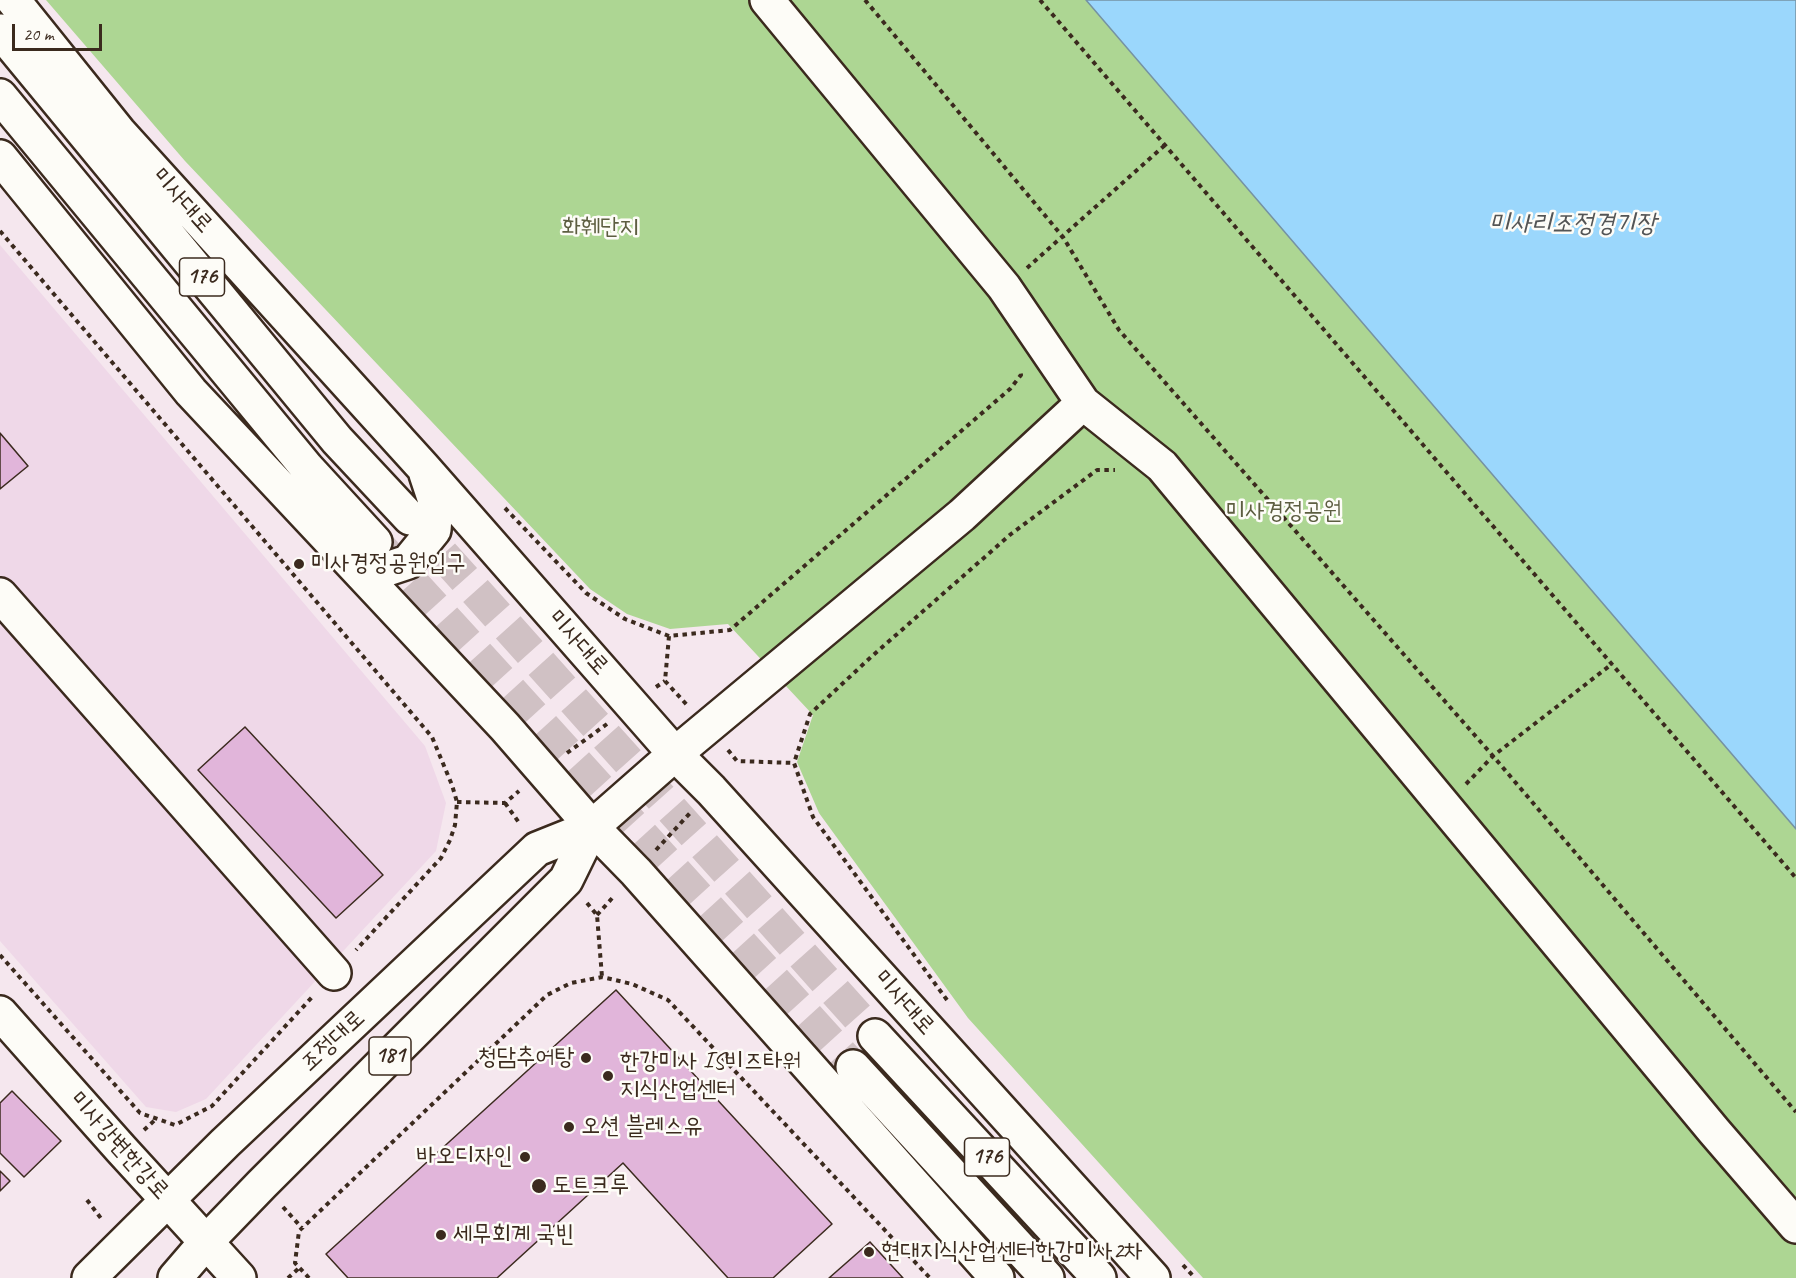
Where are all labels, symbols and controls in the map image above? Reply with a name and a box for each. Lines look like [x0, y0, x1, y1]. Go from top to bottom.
scale bar [15, 12, 105, 50]
text: 20 m [23, 23, 54, 45]
street label: 미사대로 [145, 163, 219, 239]
water label: 미사리조정경기장 [1489, 208, 1657, 240]
park label: 화훼단지 [561, 214, 639, 242]
road number: 176 [180, 258, 224, 296]
park label: 미사경정공원 [1226, 498, 1342, 526]
place label: 미사경정공원입구 [311, 550, 466, 578]
marker: 미사경정공원입구 [292, 557, 306, 571]
street label: 미사대로 [541, 605, 615, 681]
street label: 미사대로 [867, 965, 941, 1041]
street label: 조정대로 [295, 1004, 371, 1078]
road number: 181 [369, 1037, 411, 1075]
place label: 청담추어탕 [477, 1044, 574, 1072]
place label: 한강미사 IS비즈타워 지식산업센터 [620, 1048, 802, 1104]
marker: 청담추어탕 [579, 1051, 593, 1065]
marker: 한강미사 IS비즈타워 지식산업센터 [601, 1069, 615, 1083]
street label: 미사강변한강로 [63, 1086, 175, 1206]
place label: 오션 블레스유 [581, 1113, 703, 1141]
marker: 오션 블레스유 [562, 1120, 576, 1134]
road number: 176 [964, 1138, 1010, 1176]
place label: 바오디자인 [416, 1143, 513, 1171]
marker: 바오디자인 [518, 1150, 532, 1164]
place label: 도트크루 [552, 1172, 629, 1200]
marker: 도트크루 [530, 1177, 548, 1195]
place label: 세무회계 국빈 [453, 1221, 575, 1249]
marker: 세무회계 국빈 [434, 1228, 448, 1242]
place label: 현대지식산업센터한강미사2차 [881, 1238, 1143, 1266]
marker: 현대지식산업센터한강미사2차 [862, 1245, 876, 1259]

